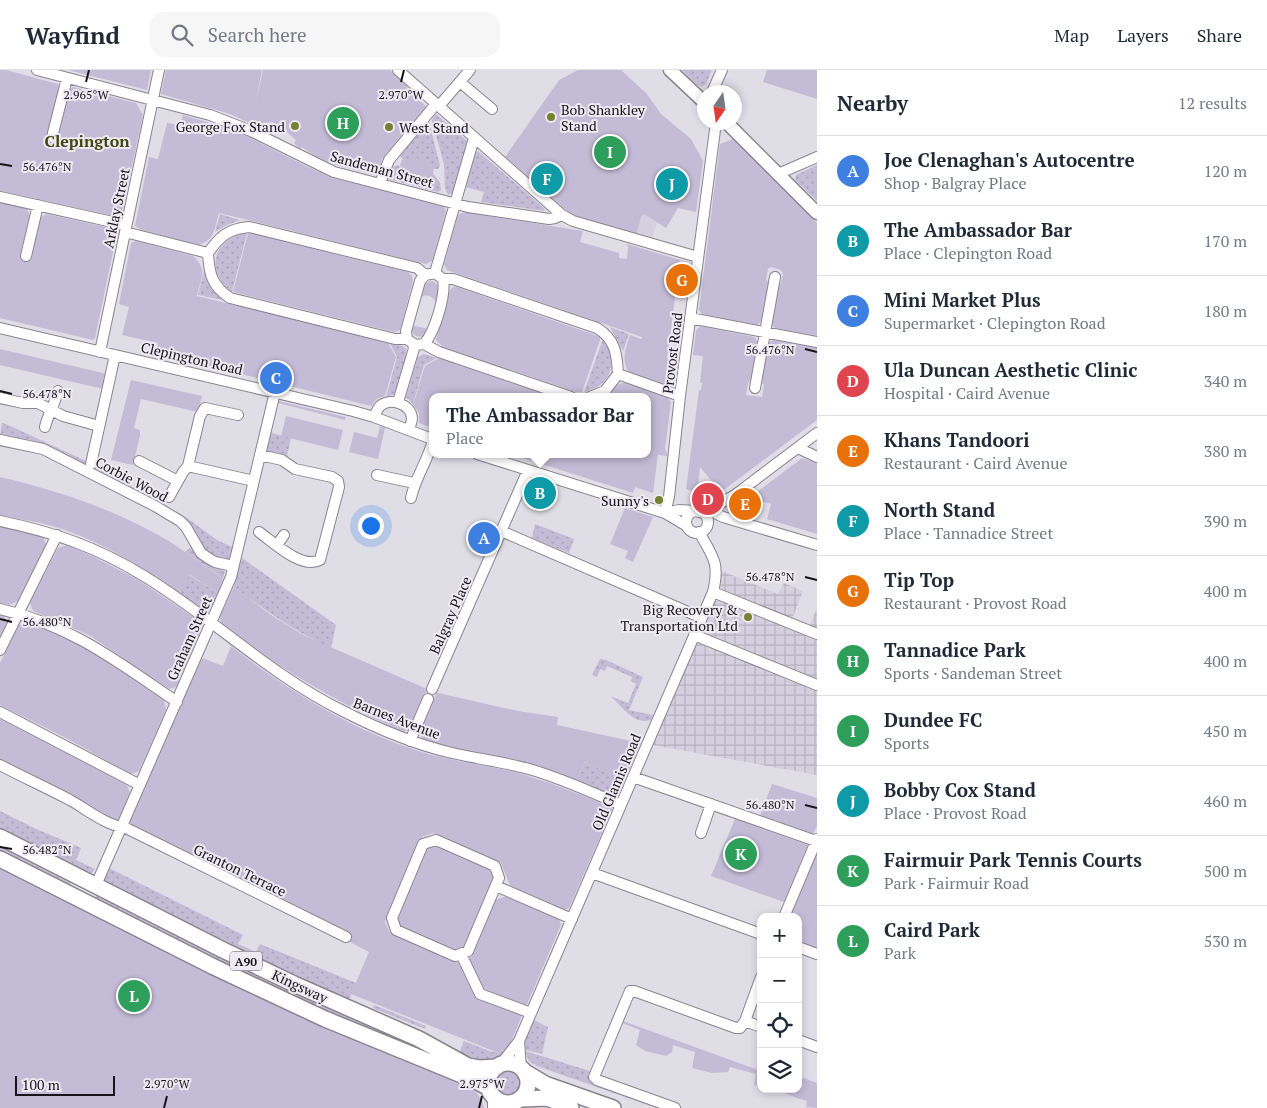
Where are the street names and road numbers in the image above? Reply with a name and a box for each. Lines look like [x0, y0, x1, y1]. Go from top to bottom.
street label: Sandeman Street [328, 146, 436, 192]
street label: Arklay Street [98, 165, 134, 250]
street label: Provost Road [658, 311, 686, 395]
street label: Clepington Road [139, 337, 245, 379]
street label: Corbie Wood [92, 452, 172, 506]
street label: Balgray Place [424, 573, 476, 657]
street label: Graham Street [162, 592, 216, 683]
street label: Barnes Avenue [351, 693, 443, 743]
street label: Old Glamis Road [587, 730, 645, 833]
street label: Granton Terrace [190, 839, 290, 901]
road number: A90 [230, 951, 262, 970]
street label: Kingsway [269, 965, 332, 1008]

